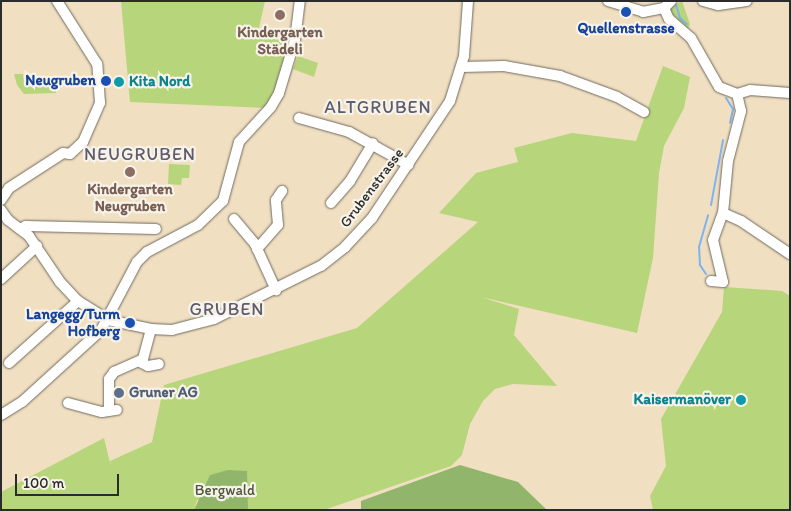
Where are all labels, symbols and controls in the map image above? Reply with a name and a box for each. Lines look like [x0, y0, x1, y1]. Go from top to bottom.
marker: Quellenstrasse [620, 6, 632, 18]
marker: Kindergarten Städeli [274, 9, 286, 21]
place label: Quellenstrasse [577, 20, 675, 38]
place label: Kindergarten Städeli [237, 23, 323, 58]
place label: Neugruben [25, 72, 96, 90]
place label: Kita Nord [129, 73, 191, 91]
marker: Neugruben [100, 75, 112, 87]
marker: Kita Nord [113, 76, 125, 88]
district label: ALTGRUBEN [323, 96, 433, 118]
district label: NEUGRUBEN [83, 143, 197, 165]
street label: Grubenstrasse [336, 145, 408, 231]
marker: Kindergarten Neugruben [124, 166, 136, 178]
place label: Kindergarten Neugruben [87, 180, 173, 215]
district label: GRUBEN [188, 298, 266, 320]
place label: Langegg/Turm Hofberg [26, 305, 120, 340]
marker: Langegg/Turm Hofberg [124, 317, 136, 329]
place label: Gruner AG [129, 384, 198, 402]
marker: Gruner AG [113, 387, 125, 399]
place label: Kaisermanöver [634, 391, 731, 409]
marker: Kaisermanöver [735, 394, 747, 406]
scale bar [18, 464, 121, 496]
text: 100 m [23, 474, 64, 492]
park label: Bergwald [195, 482, 255, 500]

